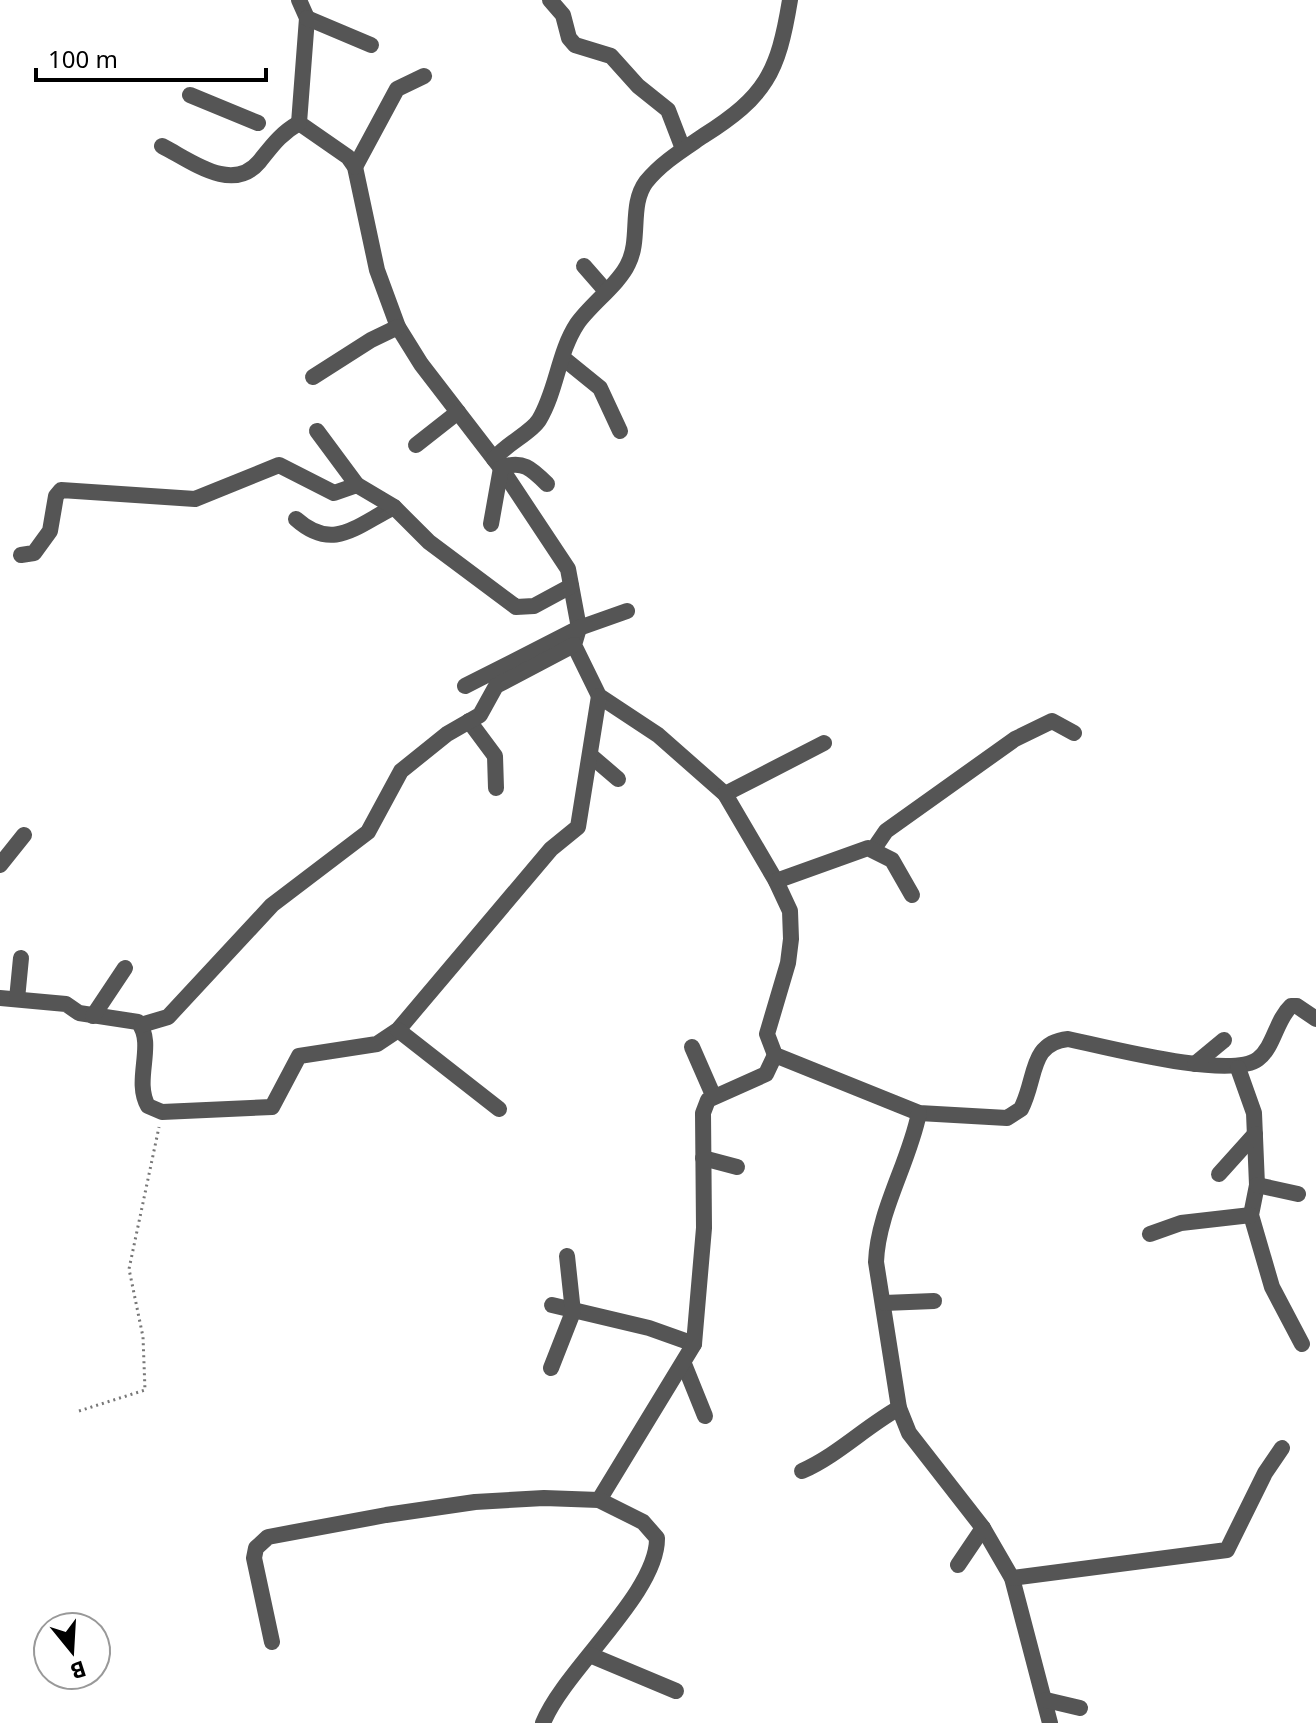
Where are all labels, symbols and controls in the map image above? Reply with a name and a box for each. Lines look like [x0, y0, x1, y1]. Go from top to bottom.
scale bar [36, 32, 266, 82]
text: 100 m [48, 42, 118, 75]
north arrow [32, 1611, 112, 1691]
text: B [67, 1654, 90, 1688]

